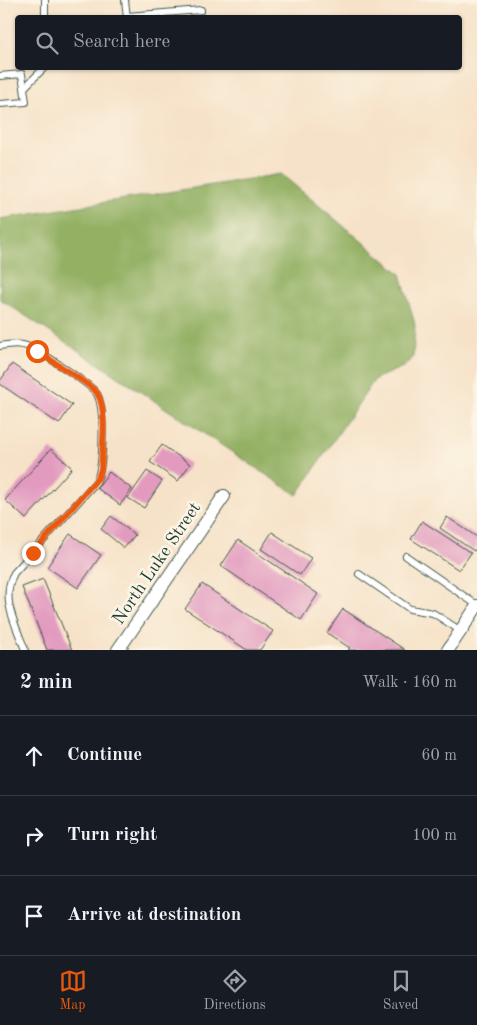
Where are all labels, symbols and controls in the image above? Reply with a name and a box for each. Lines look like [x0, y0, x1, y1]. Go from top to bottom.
search box [15, 15, 462, 70]
icon: search [33, 29, 61, 57]
text: Search here [73, 33, 170, 52]
route start [26, 340, 49, 363]
street label: North Luke Street [109, 499, 204, 628]
route end [22, 542, 45, 565]
text: 2 min [20, 672, 73, 693]
text: Walk · 160 m [362, 675, 457, 691]
icon: ahead [20, 742, 48, 770]
text: Continue [67, 746, 142, 765]
text: 60 m [421, 748, 457, 764]
icon: right [20, 822, 48, 850]
text: Turn right [67, 826, 157, 845]
text: 100 m [412, 828, 457, 844]
icon: arrive [20, 902, 48, 930]
text: Arrive at destination [67, 906, 241, 925]
tab: Map [59, 967, 87, 1014]
tab: Directions [204, 967, 266, 1014]
tab: Saved [383, 967, 418, 1014]

